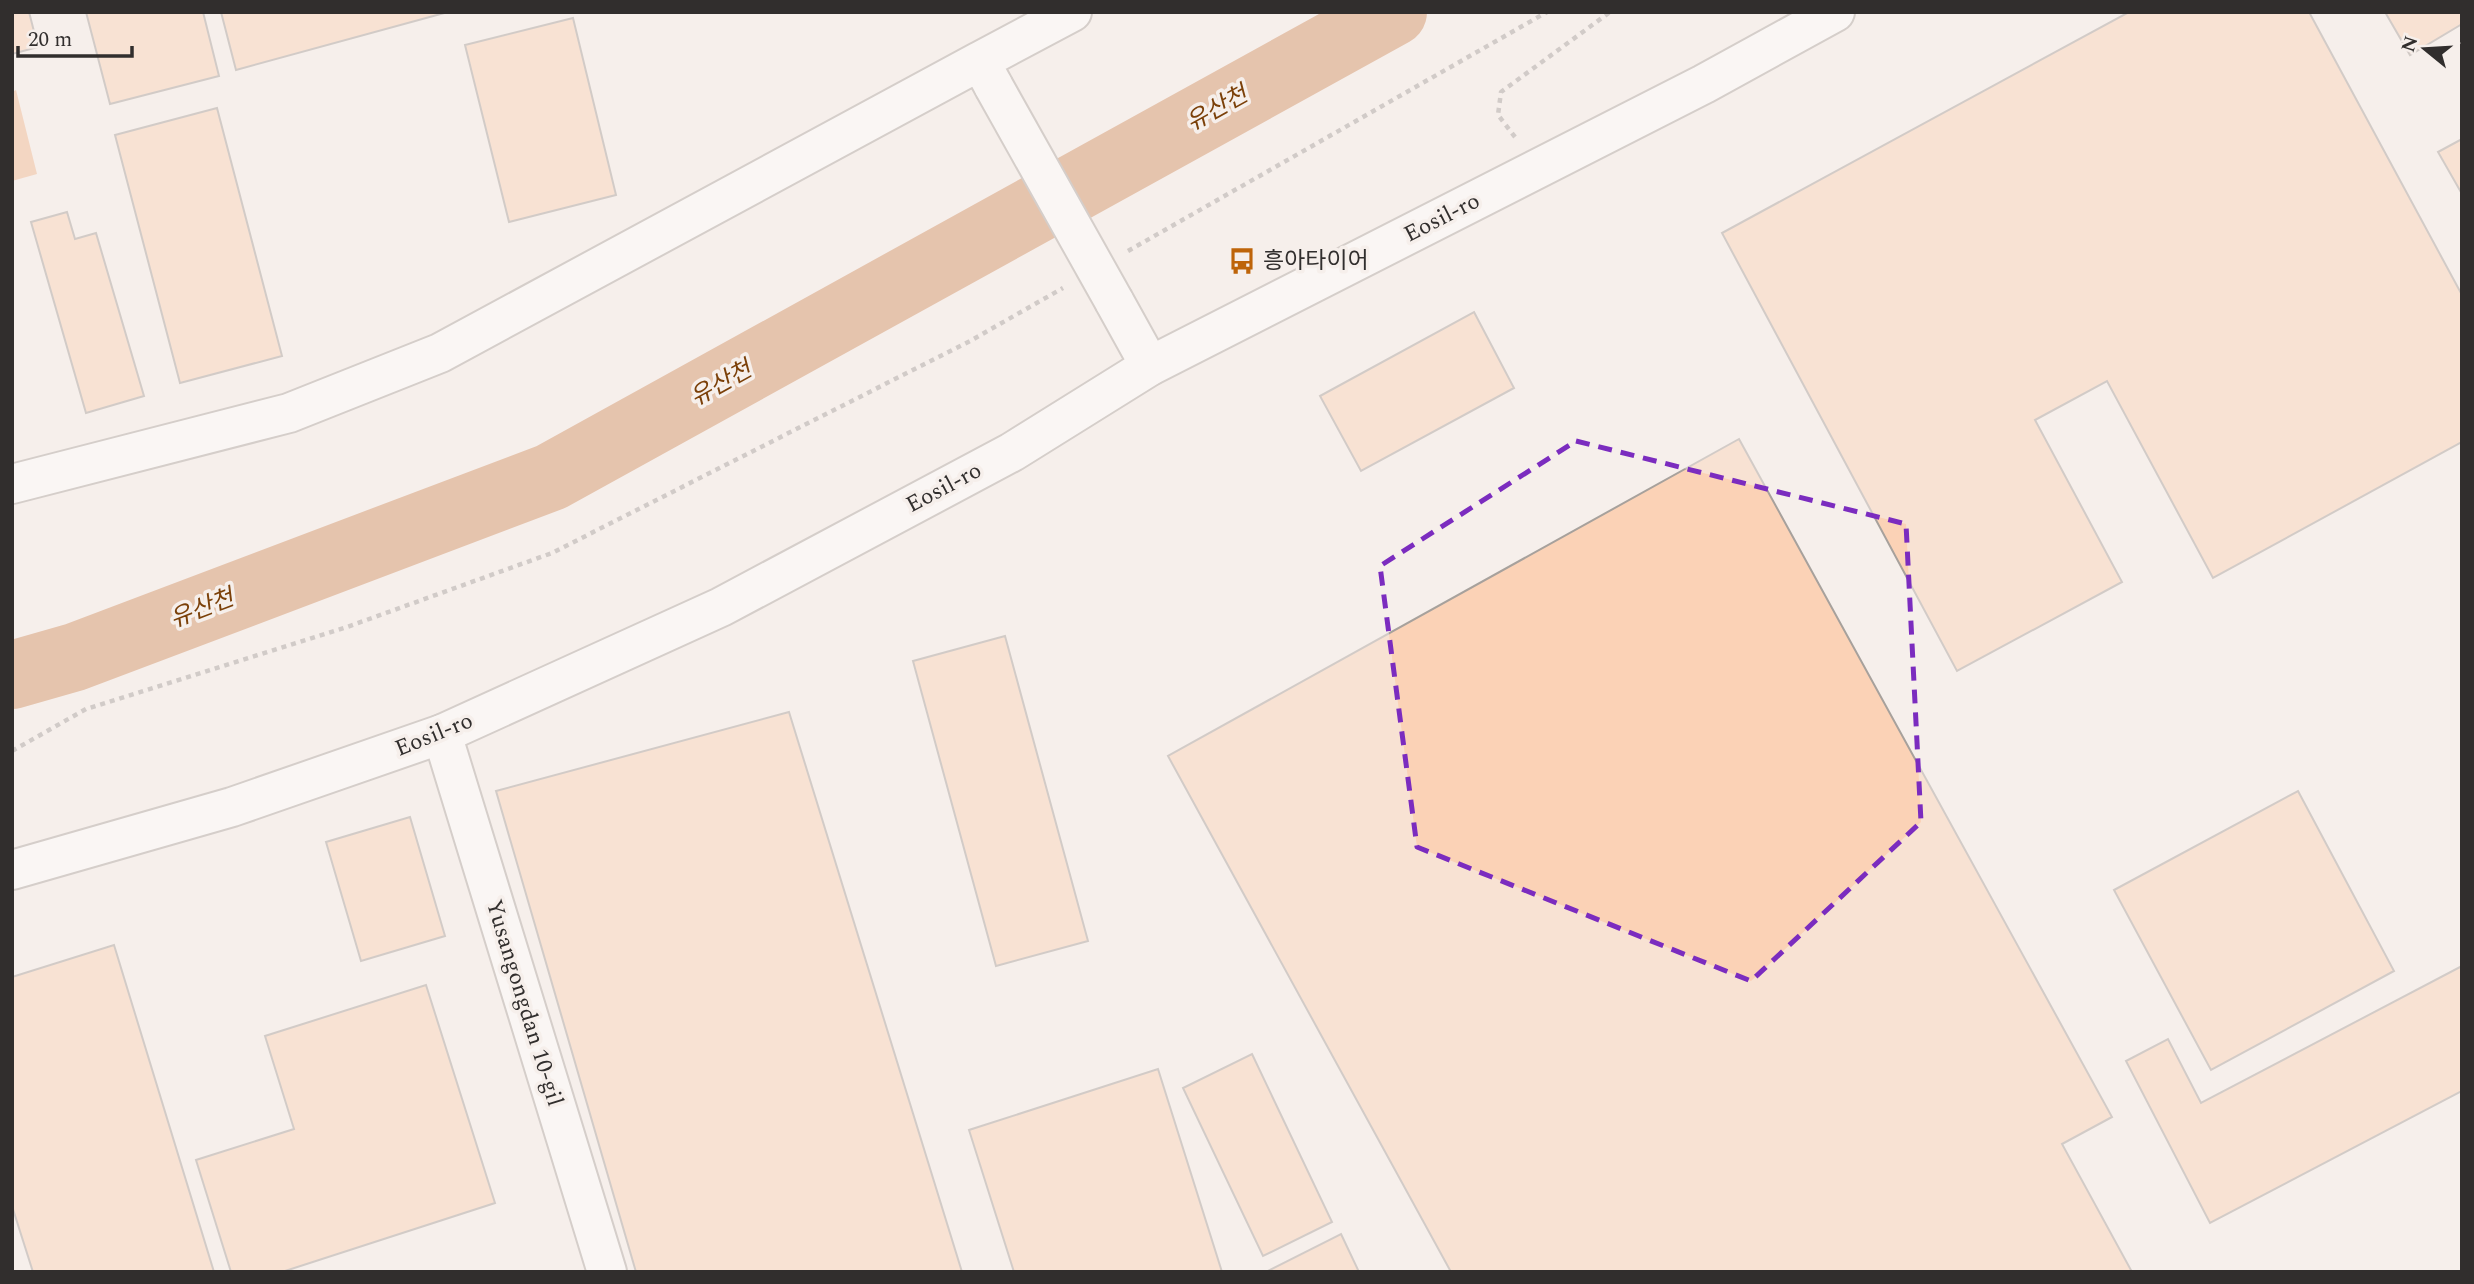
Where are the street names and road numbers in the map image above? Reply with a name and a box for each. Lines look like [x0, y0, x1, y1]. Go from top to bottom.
street label: Eosil-ro [1398, 184, 1486, 252]
street label: Eosil-ro [900, 453, 988, 523]
street label: Eosil-ro [390, 704, 478, 766]
street label: Yusangongdan 10-gil [476, 895, 572, 1111]

